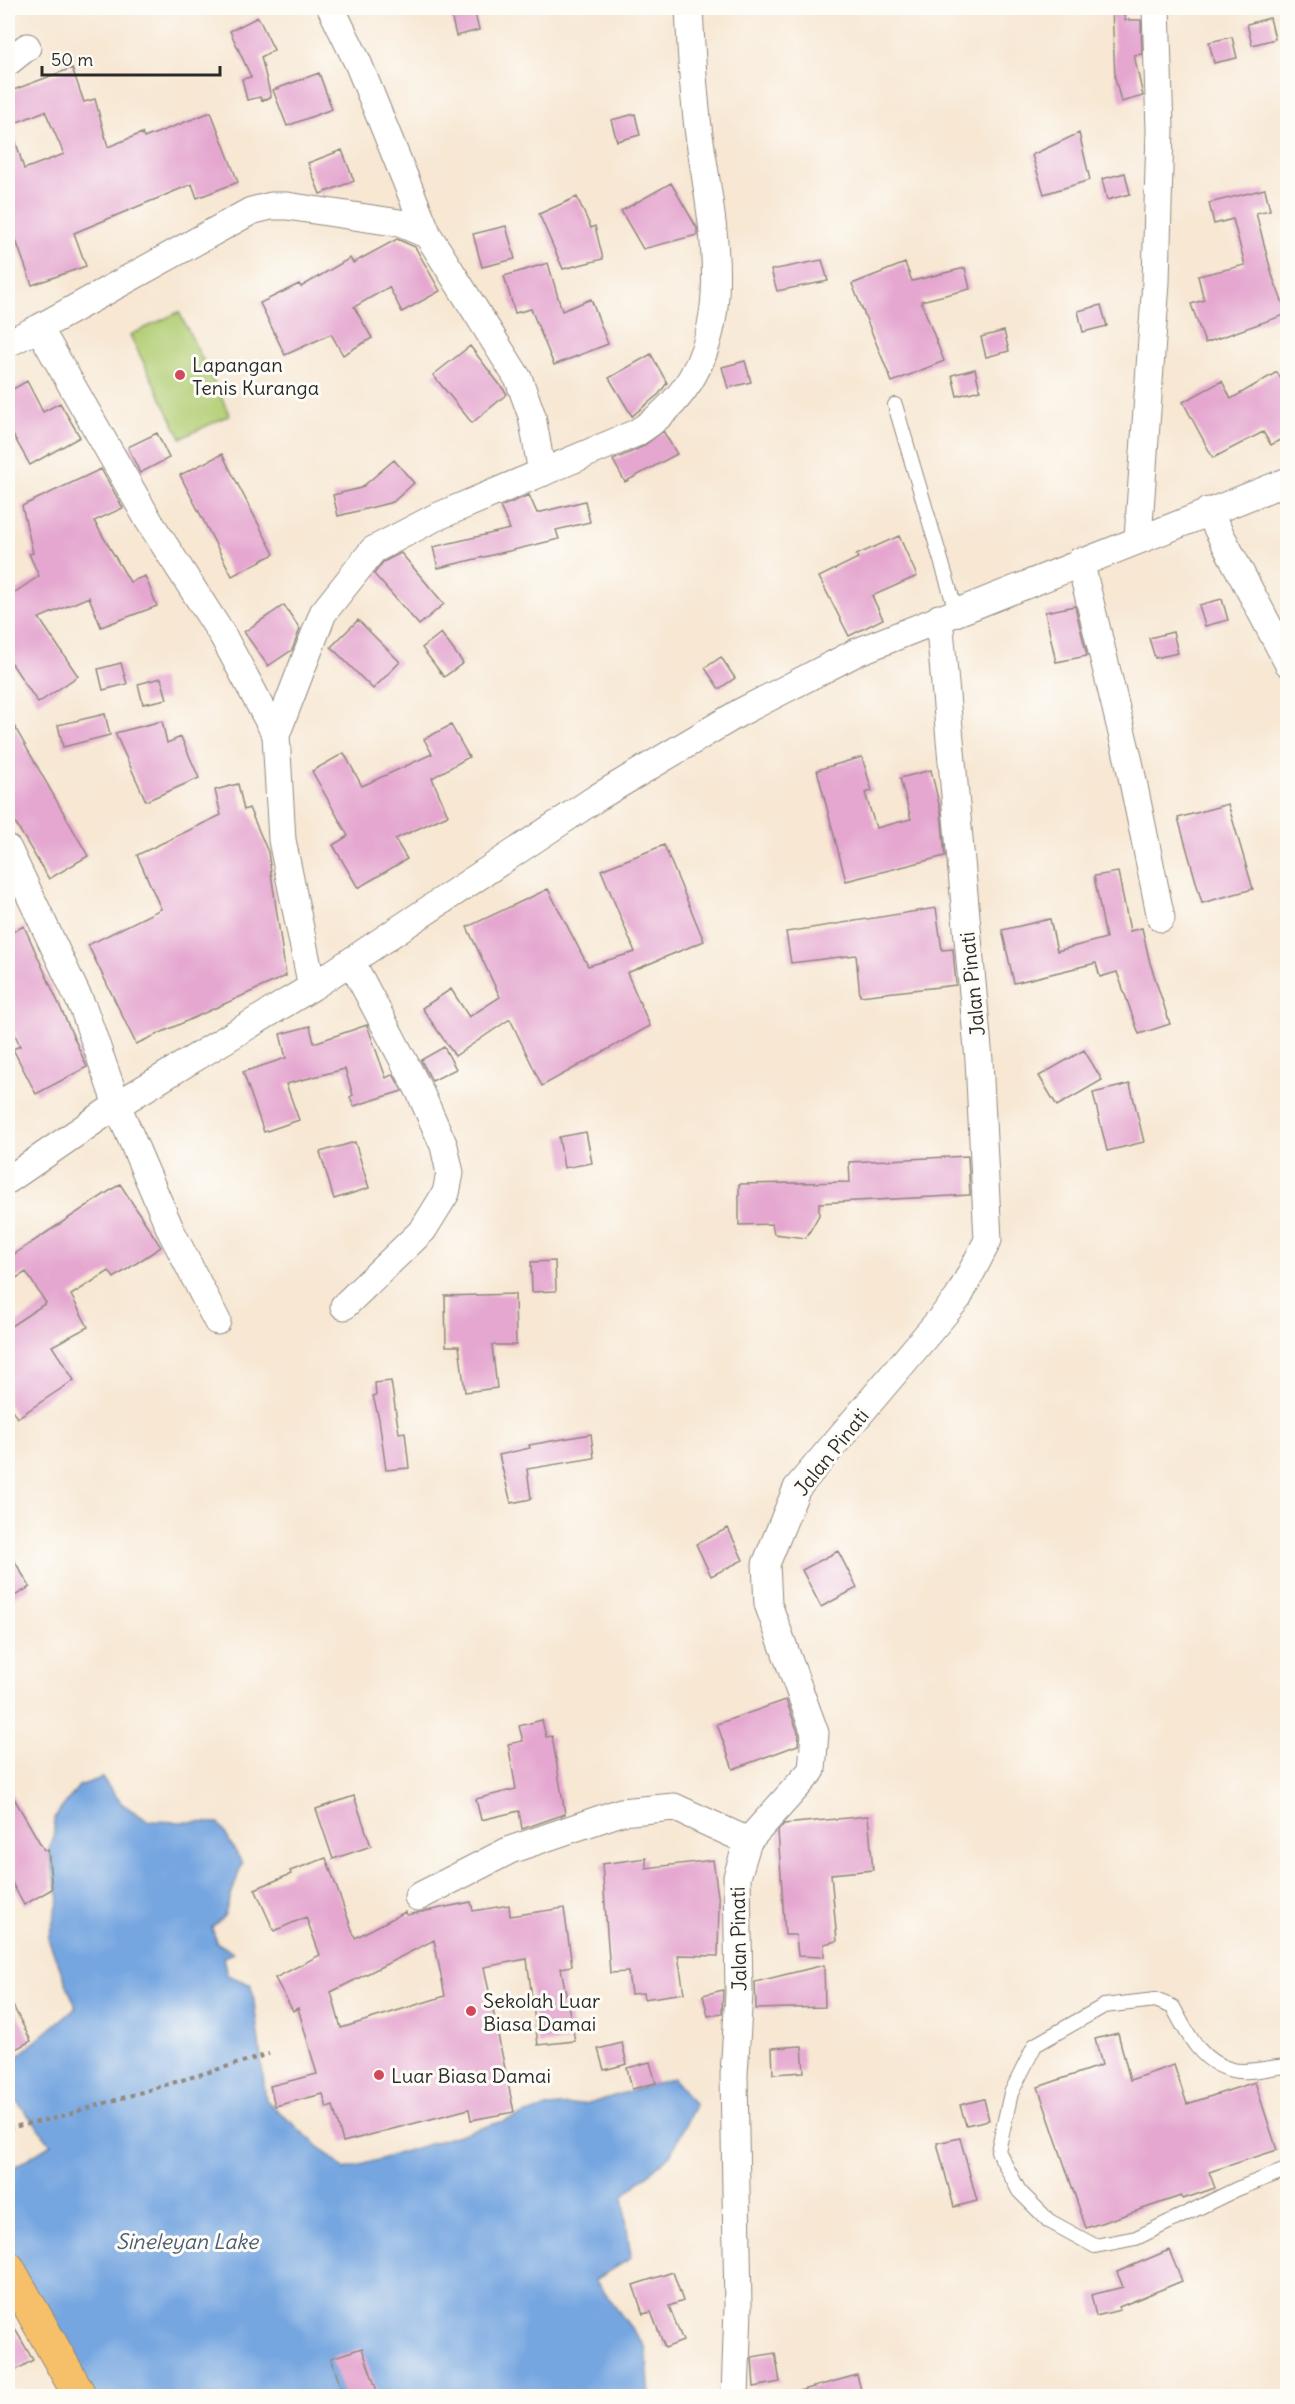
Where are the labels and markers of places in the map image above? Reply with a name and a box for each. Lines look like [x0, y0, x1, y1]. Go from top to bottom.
place label: Lapangan Tenis Kuranga [192, 352, 319, 400]
marker: Lapangan Tenis Kuranga [173, 368, 187, 382]
place label: Sekolah Luar Biasa Damai [483, 1988, 600, 2036]
marker: Sekolah Luar Biasa Damai [464, 2004, 478, 2018]
place label: Luar Biasa Damai [391, 2063, 551, 2088]
marker: Luar Biasa Damai [372, 2068, 386, 2082]

